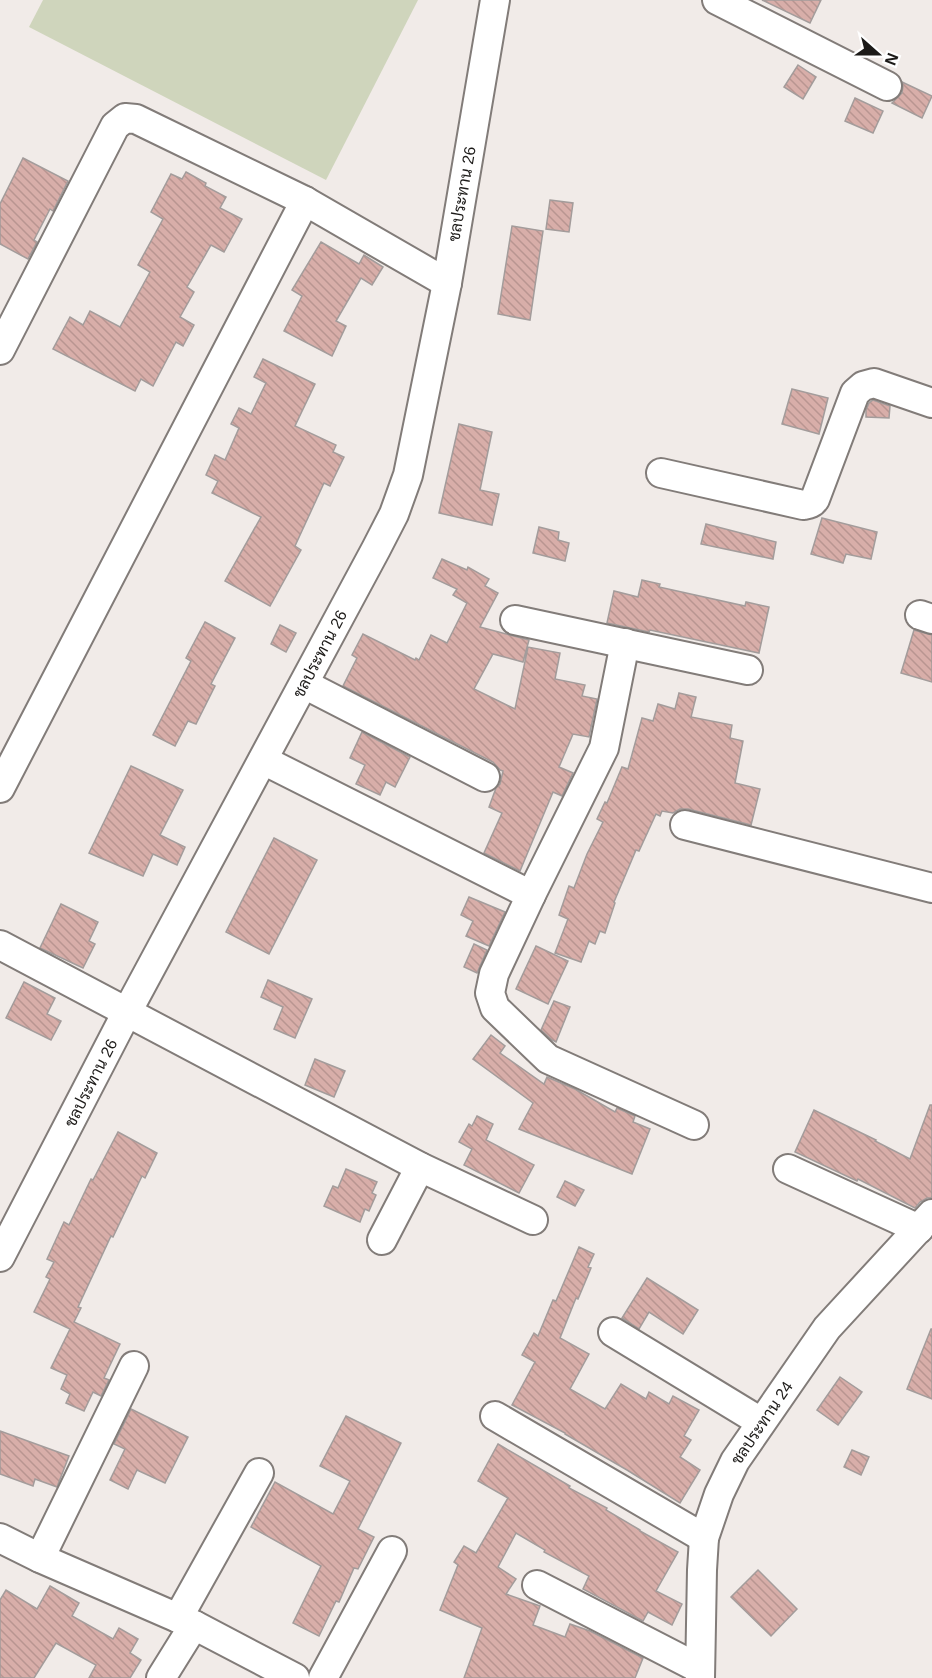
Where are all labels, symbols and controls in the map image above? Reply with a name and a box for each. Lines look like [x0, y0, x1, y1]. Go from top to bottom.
north arrow [848, 24, 908, 84]
text: N [882, 51, 902, 68]
street label: ชลประทาน 26 [445, 145, 479, 243]
street label: ชลประทาน 26 [290, 607, 350, 701]
street label: ชลประทาน 26 [62, 1036, 121, 1130]
street label: ชลประทาน 24 [728, 1378, 796, 1468]

